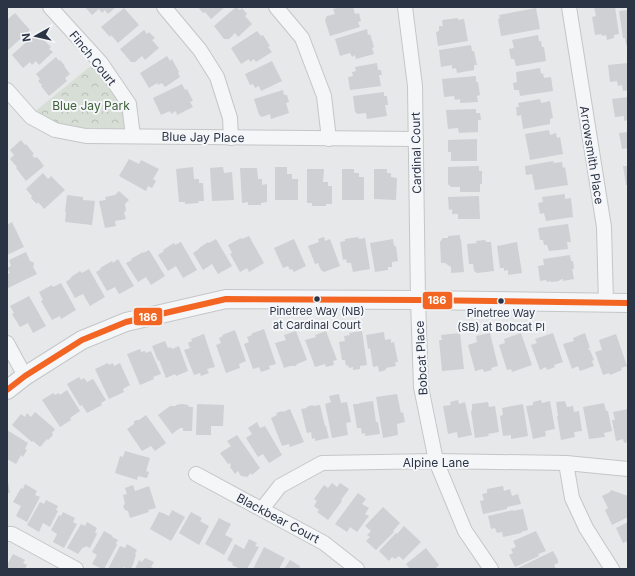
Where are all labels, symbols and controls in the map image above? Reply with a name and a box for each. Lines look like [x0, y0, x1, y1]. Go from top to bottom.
north arrow [16, 16, 56, 56]
street label: Finch Court [66, 28, 120, 88]
text: N [19, 32, 34, 43]
park label: Blue Jay Park [52, 98, 130, 113]
street label: Arrowsmith Place [577, 105, 607, 205]
street label: Cardinal Court [408, 112, 424, 194]
street label: Blue Jay Place [161, 129, 245, 145]
line badge: 186 [422, 291, 453, 310]
text: 186 [427, 293, 447, 307]
marker: Pinetree Way (NB) at Cardinal Court [312, 294, 322, 304]
marker: Pinetree Way (SB) at Bobcat Pl [496, 296, 506, 306]
place label: Pinetree Way (NB) at Cardinal Court [269, 304, 365, 332]
place label: Pinetree Way (SB) at Bobcat Pl [457, 306, 545, 334]
line badge: 186 [133, 307, 163, 326]
text: 186 [138, 310, 158, 324]
street label: Bobcat Place [412, 320, 430, 396]
street label: Alpine Lane [403, 455, 469, 470]
street label: Blackbear Court [234, 490, 322, 546]

